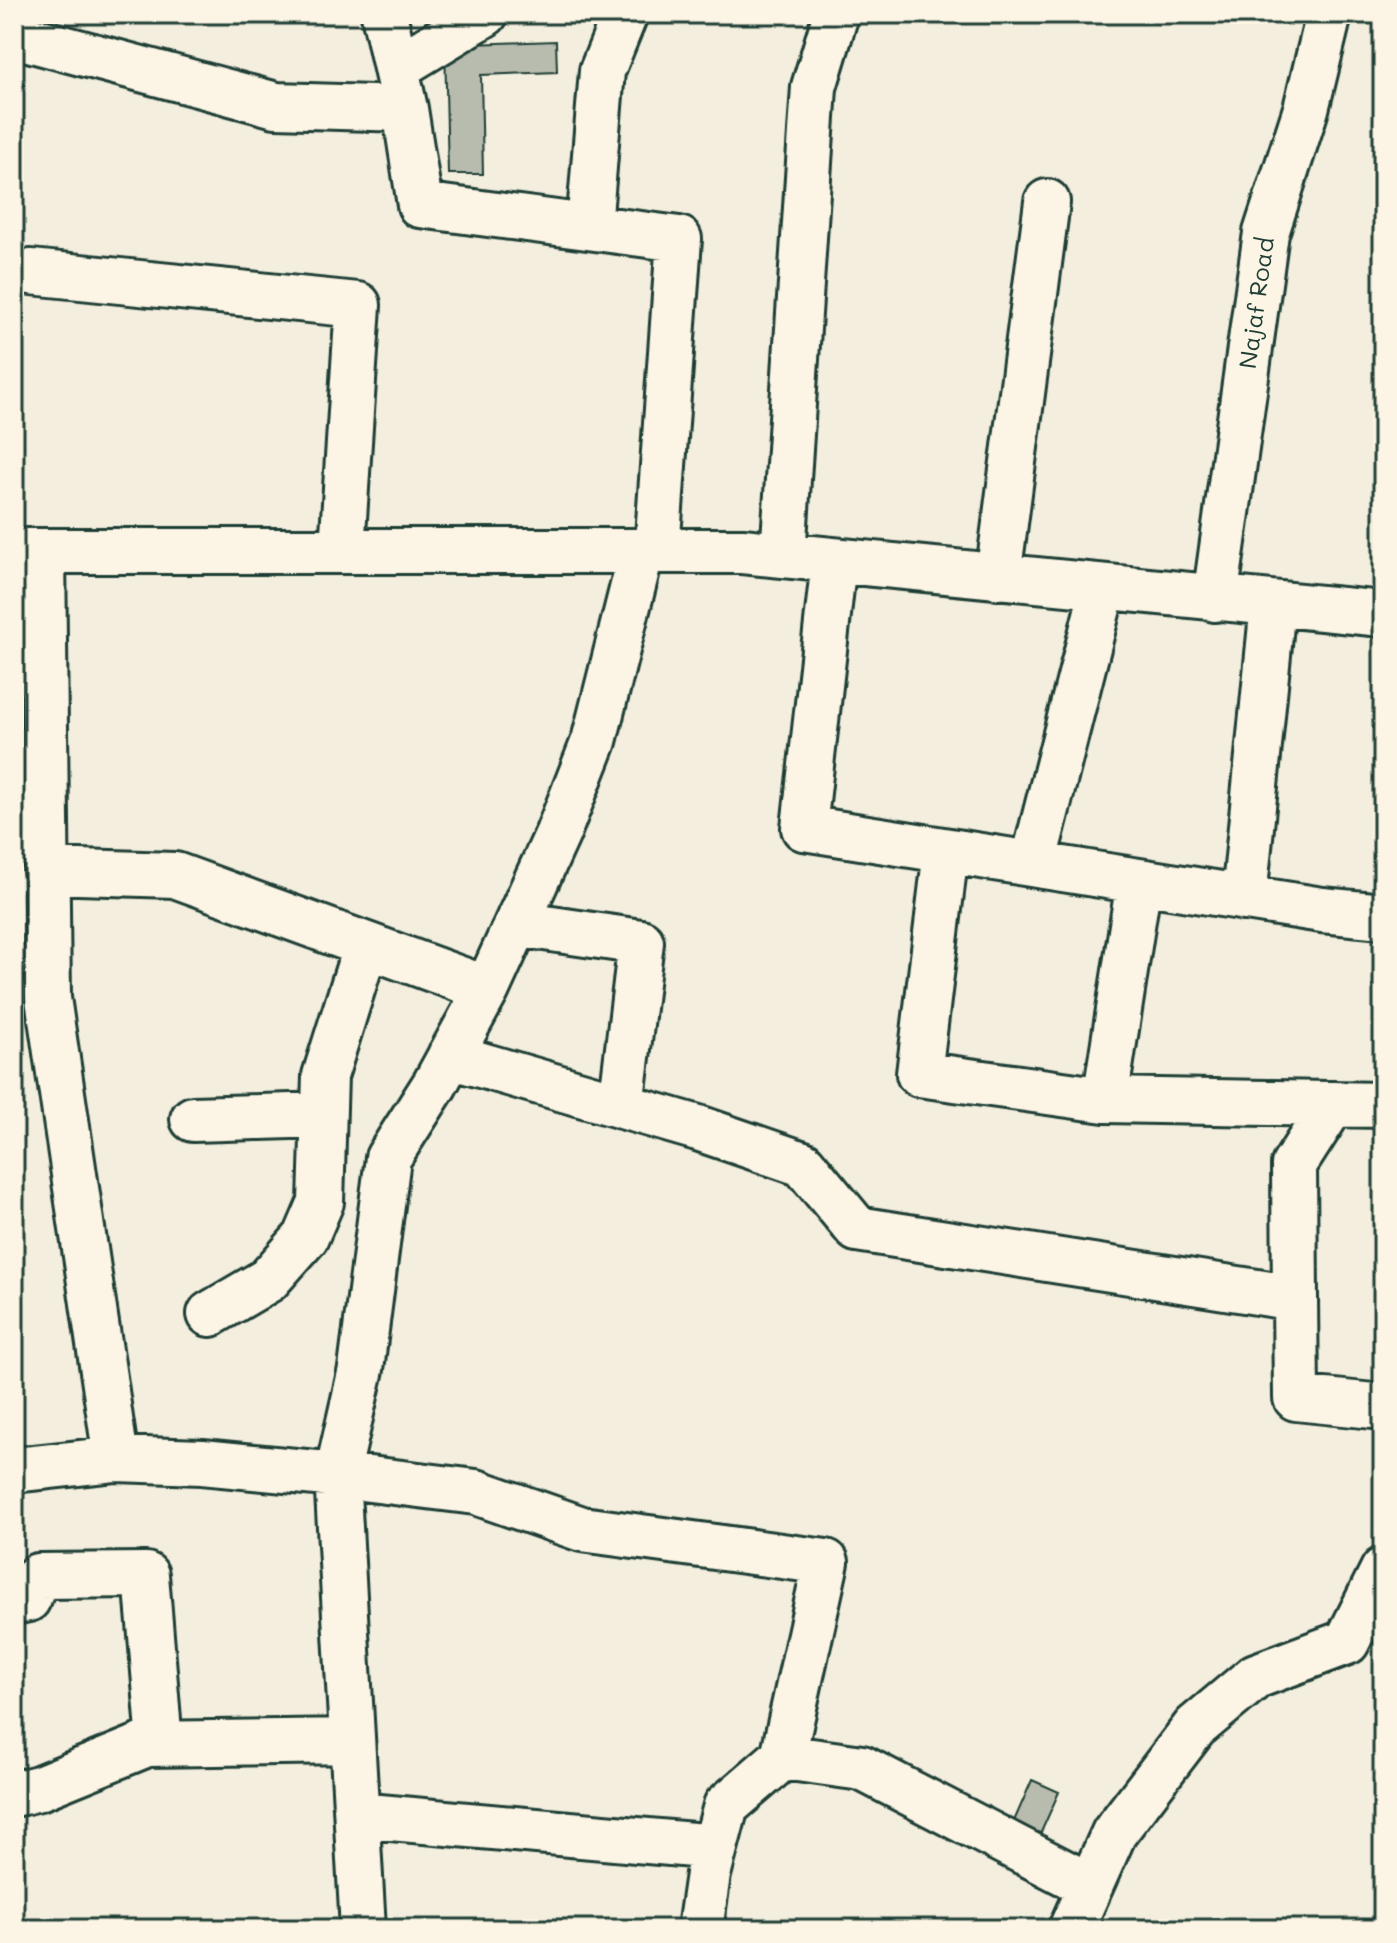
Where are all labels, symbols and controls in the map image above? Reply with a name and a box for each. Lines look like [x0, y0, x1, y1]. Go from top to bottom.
street label: Najaf Road [1231, 235, 1280, 371]

